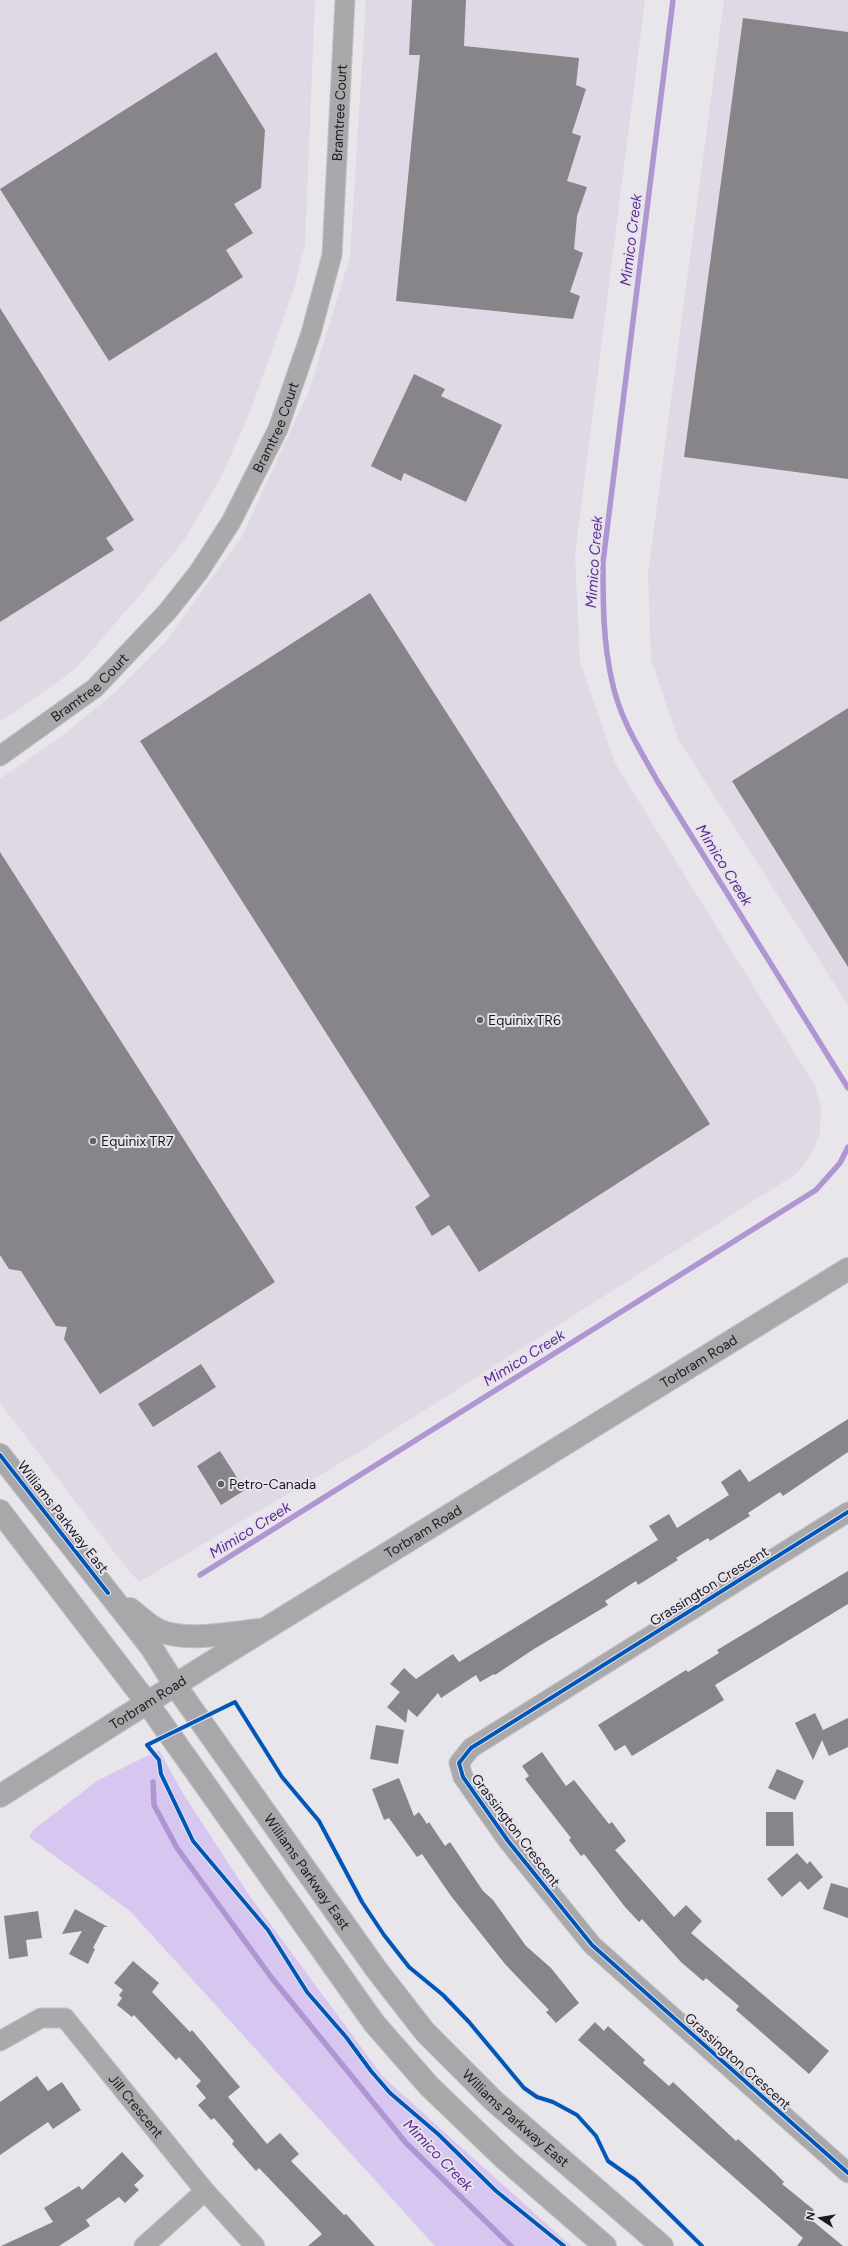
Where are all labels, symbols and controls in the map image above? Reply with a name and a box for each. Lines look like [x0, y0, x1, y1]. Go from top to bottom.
street label: Bramtree Court [329, 64, 351, 162]
water label: Mimico Creek [616, 192, 646, 287]
street label: Bramtree Court [249, 380, 303, 476]
water label: Mimico Creek [582, 514, 606, 609]
street label: Bramtree Court [48, 650, 132, 726]
water label: Mimico Creek [692, 821, 757, 910]
place label: Equinix TR6 [488, 1012, 561, 1029]
marker: Equinix TR6 [475, 1015, 485, 1025]
place label: Equinix TR7 [101, 1133, 174, 1150]
marker: Equinix TR7 [88, 1136, 98, 1146]
water label: Mimico Creek [480, 1325, 569, 1390]
street label: Torbram Road [657, 1331, 741, 1392]
street label: Williams Parkway East [14, 1458, 112, 1577]
place label: Petro-Canada [229, 1476, 316, 1493]
marker: Petro-Canada [216, 1479, 226, 1489]
water label: Mimico Creek [206, 1497, 295, 1562]
street label: Torbram Road [382, 1502, 465, 1562]
street label: Grassington Crescent [647, 1543, 772, 1630]
street label: Torbram Road [107, 1672, 190, 1733]
street label: Grassington Crescent [468, 1771, 564, 1890]
street label: Williams Parkway East [260, 1811, 354, 1933]
street label: Grassington Crescent [681, 2009, 794, 2113]
street label: Williams Parkway East [458, 2066, 572, 2171]
street label: Jill Crescent [105, 2071, 167, 2142]
water label: Mimico Creek [399, 2115, 477, 2195]
north arrow [800, 2198, 840, 2238]
text: N [803, 2211, 818, 2222]

